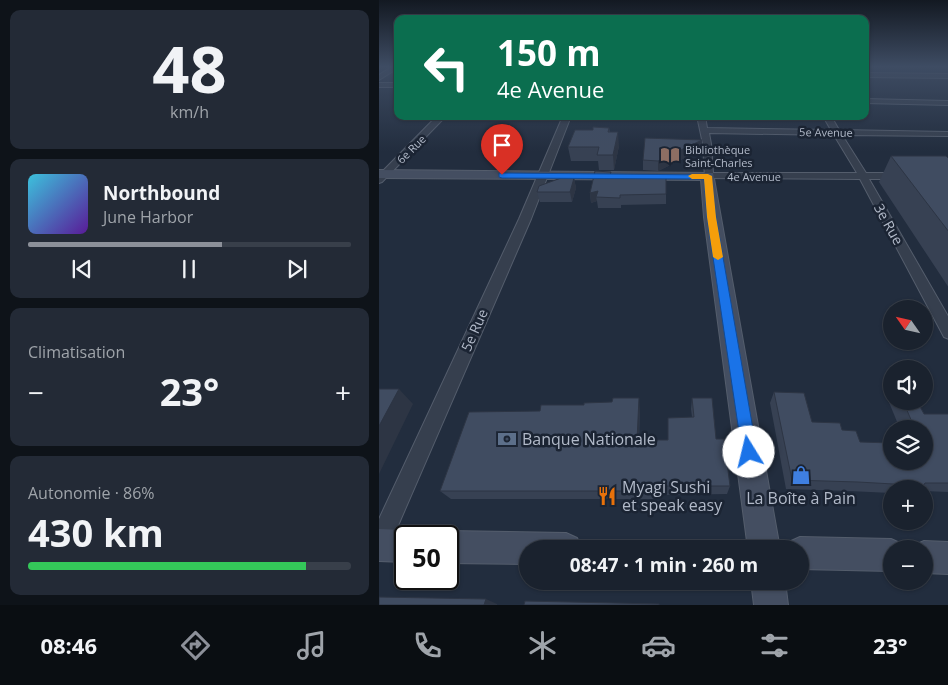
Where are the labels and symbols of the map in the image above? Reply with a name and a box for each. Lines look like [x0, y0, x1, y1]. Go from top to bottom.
pin [481, 124, 523, 175]
street label: 5e Avenue [799, 124, 853, 140]
street label: 6e Rue [393, 131, 429, 167]
place label: Bibliothèque Saint-Charles [685, 142, 753, 170]
library icon: Bibliothèque Saint-Charles [659, 144, 681, 166]
street label: 4e Avenue [727, 169, 781, 184]
street label: 3e Rue [870, 200, 908, 248]
north arrow [883, 300, 933, 350]
street label: 5e Rue [456, 306, 492, 354]
position arrow [722, 425, 774, 477]
bank icon: Banque Nationale [496, 428, 518, 450]
place label: Banque Nationale [522, 428, 656, 450]
shop icon: La Boîte à Pain [790, 464, 812, 486]
place label: Myagi Sushi et speak easy [622, 476, 723, 516]
restaurant icon: Myagi Sushi et speak easy [596, 485, 618, 507]
place label: La Boîte à Pain [746, 487, 856, 509]
speed limit sign: 50 [394, 525, 459, 590]

